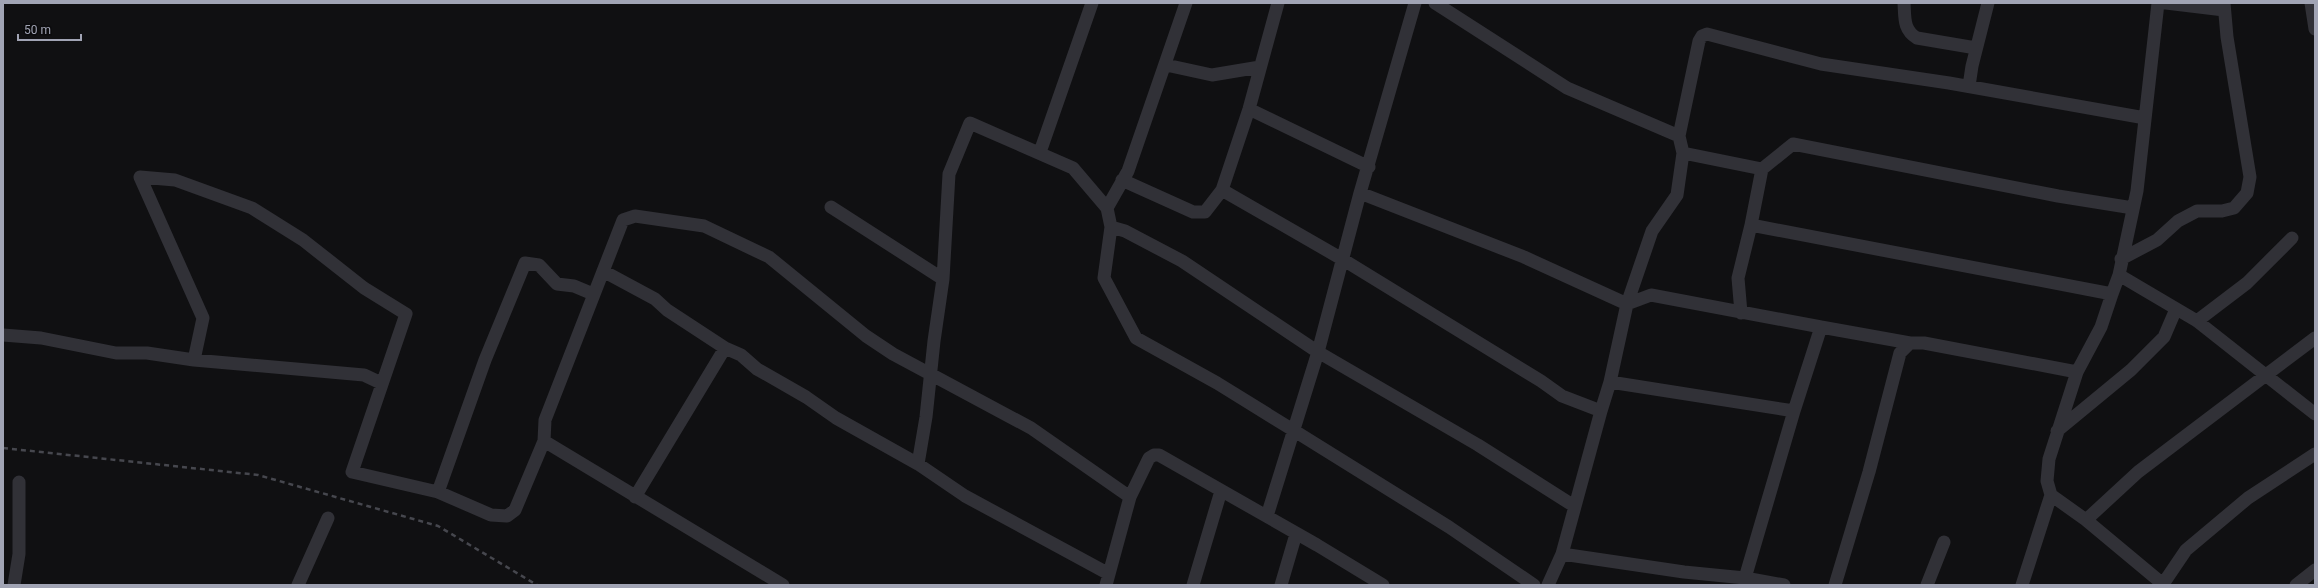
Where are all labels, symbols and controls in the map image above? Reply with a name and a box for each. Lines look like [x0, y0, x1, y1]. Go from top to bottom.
scale bar [18, 16, 81, 42]
text: 50 m [24, 23, 51, 37]

